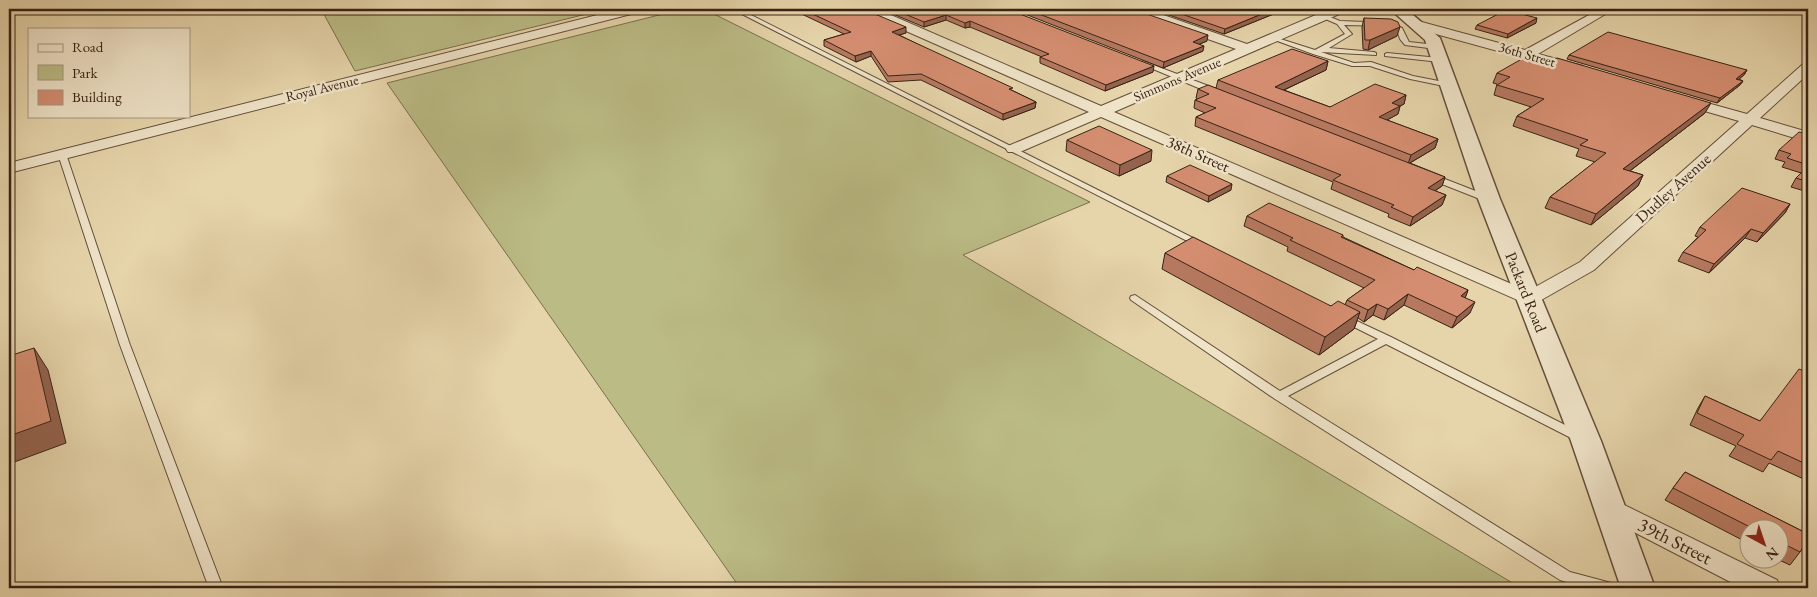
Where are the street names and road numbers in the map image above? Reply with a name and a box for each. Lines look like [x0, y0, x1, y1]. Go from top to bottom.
street label: 36th Street [1496, 37, 1558, 71]
street label: Simmons Avenue [1130, 52, 1224, 106]
street label: Royal Avenue [284, 70, 361, 106]
street label: 38th Street [1163, 131, 1233, 177]
street label: Dudley Avenue [1631, 148, 1715, 228]
street label: Packard Road [1500, 249, 1552, 336]
street label: 39th Street [1634, 512, 1716, 570]

